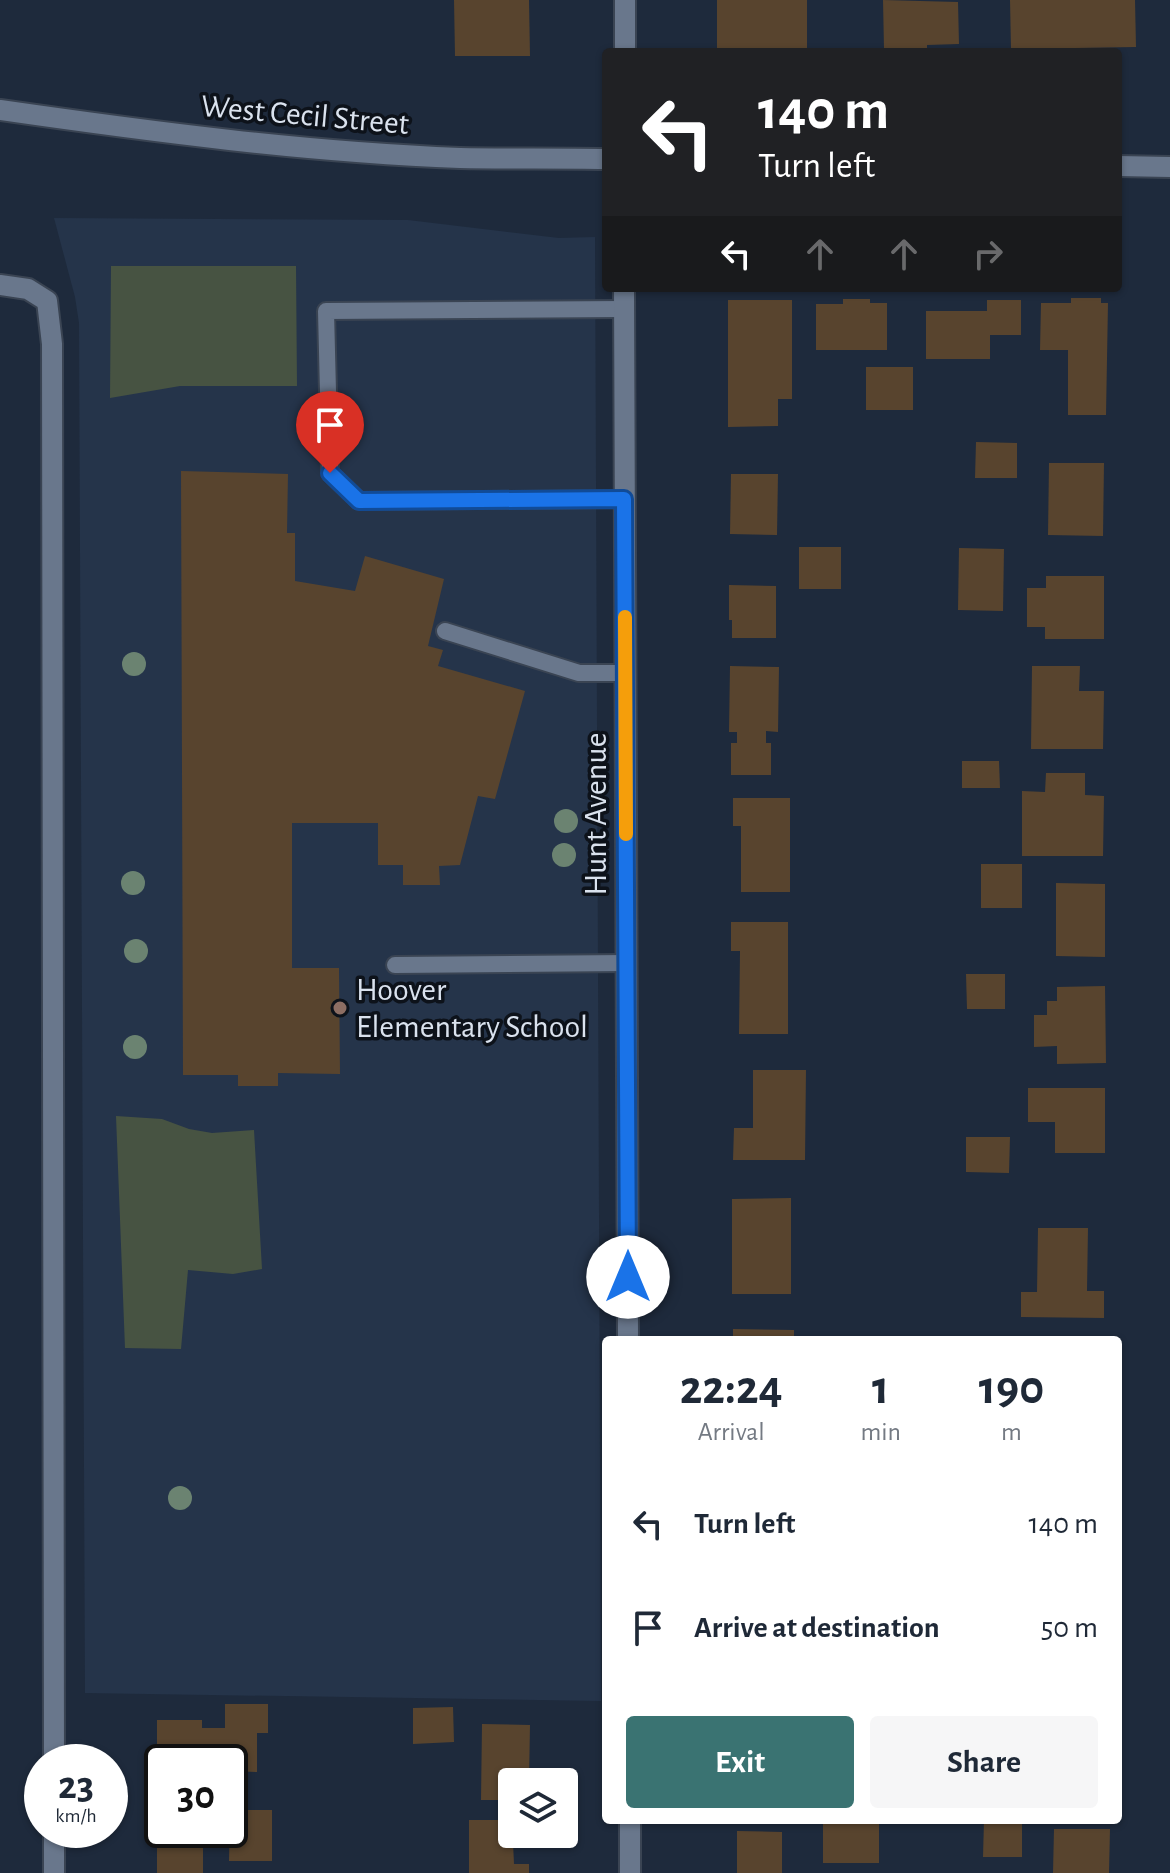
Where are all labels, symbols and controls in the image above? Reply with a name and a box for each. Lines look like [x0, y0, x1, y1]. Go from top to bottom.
icon: left [626, 80, 730, 184]
text: 140 m [758, 83, 889, 139]
street label: West Cecil Street [200, 90, 410, 140]
text: Turn left [758, 148, 875, 184]
icon: left [714, 232, 758, 276]
icon: ahead [798, 232, 842, 276]
icon: ahead [882, 232, 926, 276]
icon: right [966, 232, 1010, 276]
pin [296, 391, 364, 473]
icon: arrive [308, 403, 352, 447]
street label: Hunt Avenue [580, 733, 612, 895]
place label: Hoover Elementary School [356, 974, 588, 1043]
marker: Hoover Elementary School [331, 999, 349, 1017]
position arrow [586, 1235, 670, 1319]
text: 22:24 [680, 1365, 783, 1413]
text: 1 [872, 1365, 889, 1413]
text: 190 [979, 1365, 1044, 1413]
text: Arrival [698, 1419, 765, 1445]
text: min [860, 1419, 901, 1445]
text: m [1001, 1419, 1022, 1445]
icon: left [626, 1502, 670, 1546]
text: Turn left [694, 1509, 795, 1539]
text: 140 m [1028, 1509, 1098, 1539]
icon: arrive [626, 1606, 670, 1650]
text: Arrive at destination [694, 1613, 940, 1643]
text: 50 m [1041, 1613, 1098, 1643]
button: Exit [626, 1716, 854, 1808]
button: Share [870, 1716, 1098, 1808]
speed limit sign: 30 [144, 1744, 248, 1848]
text: 23 [58, 1766, 94, 1806]
map controls [498, 1768, 578, 1848]
button: layers [498, 1768, 578, 1848]
text: km/h [55, 1806, 97, 1826]

